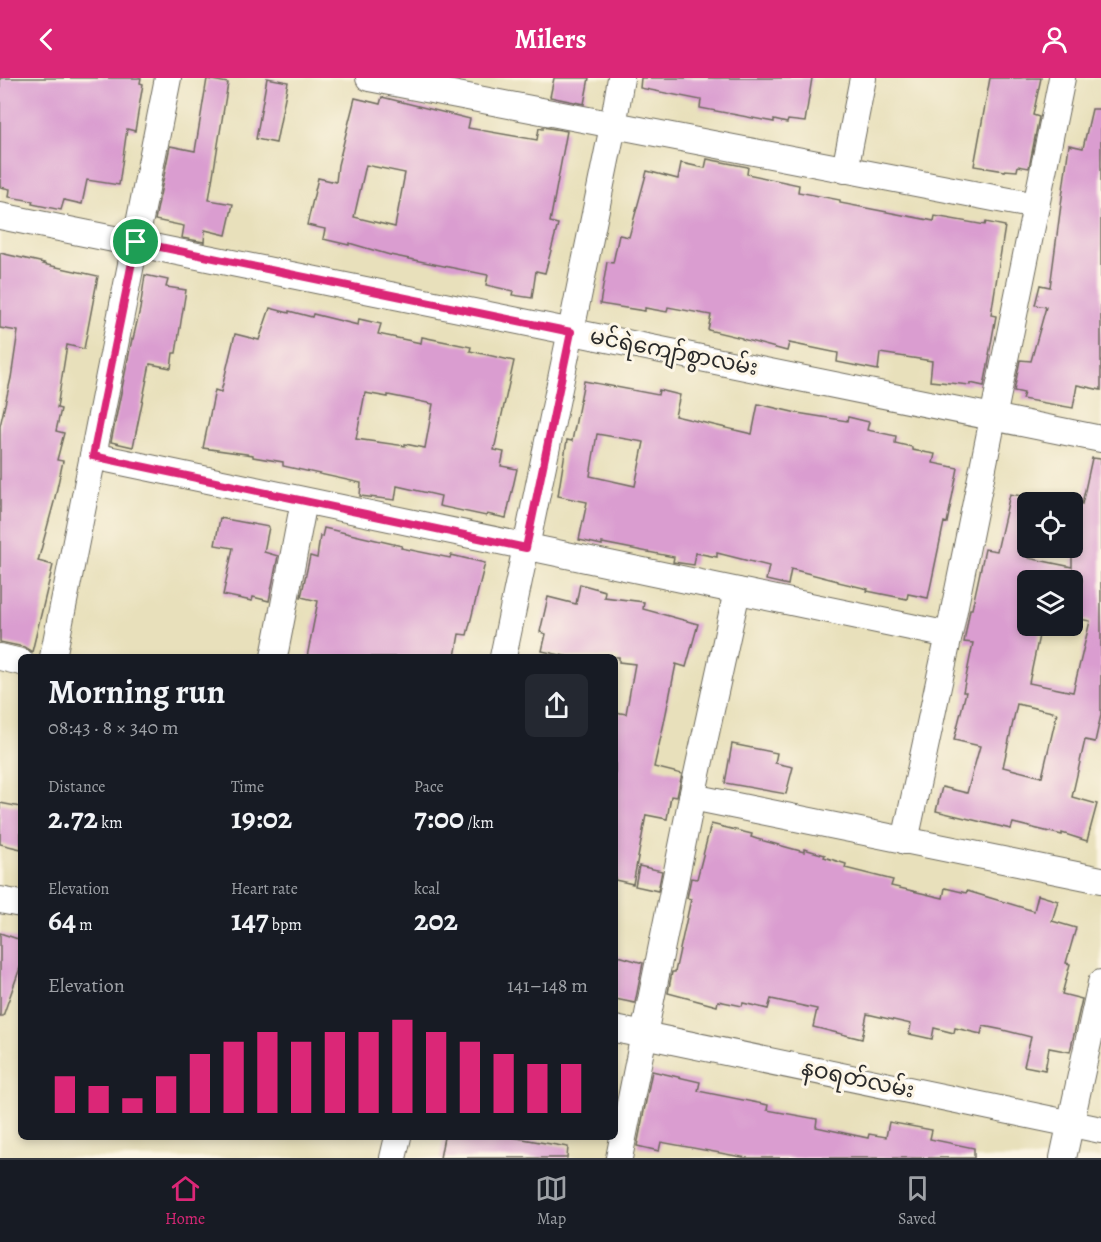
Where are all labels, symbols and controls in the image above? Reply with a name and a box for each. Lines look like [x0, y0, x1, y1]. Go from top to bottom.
text: Milers [514, 21, 587, 57]
icon: back [30, 23, 63, 56]
icon: person [1038, 23, 1071, 56]
pin [110, 216, 161, 267]
icon: arrive [119, 225, 152, 258]
street label: မင်ရဲကျော်စွာလမ်း [587, 320, 761, 386]
map controls [1017, 492, 1083, 636]
button: locate [1017, 492, 1083, 558]
button: layers [1017, 570, 1083, 636]
text: Morning run [48, 669, 225, 714]
button: share [525, 674, 588, 737]
text: 08:43 · 8 × 340 m [48, 714, 179, 741]
text: Distance [48, 776, 105, 798]
text: Time [231, 776, 264, 798]
text: Pace [414, 776, 444, 798]
text: 2.72 [48, 798, 98, 838]
text: 19:02 [231, 798, 292, 838]
text: 7:00 [414, 798, 464, 838]
text: km [98, 812, 122, 834]
text: /km [464, 812, 494, 834]
text: Elevation [48, 878, 109, 900]
text: Heart rate [231, 878, 298, 900]
text: kcal [414, 878, 440, 900]
text: 64 [48, 900, 76, 940]
text: 147 [231, 900, 269, 940]
text: 202 [414, 900, 458, 940]
text: m [76, 914, 93, 936]
text: bpm [269, 914, 302, 936]
text: Elevation [48, 972, 125, 999]
text: 141–148 m [507, 972, 588, 999]
street label: နဝရတ်လမ်း [798, 1051, 917, 1108]
tab: Home [165, 1172, 205, 1230]
tab: Map [535, 1172, 568, 1230]
tab: Saved [898, 1172, 936, 1230]

